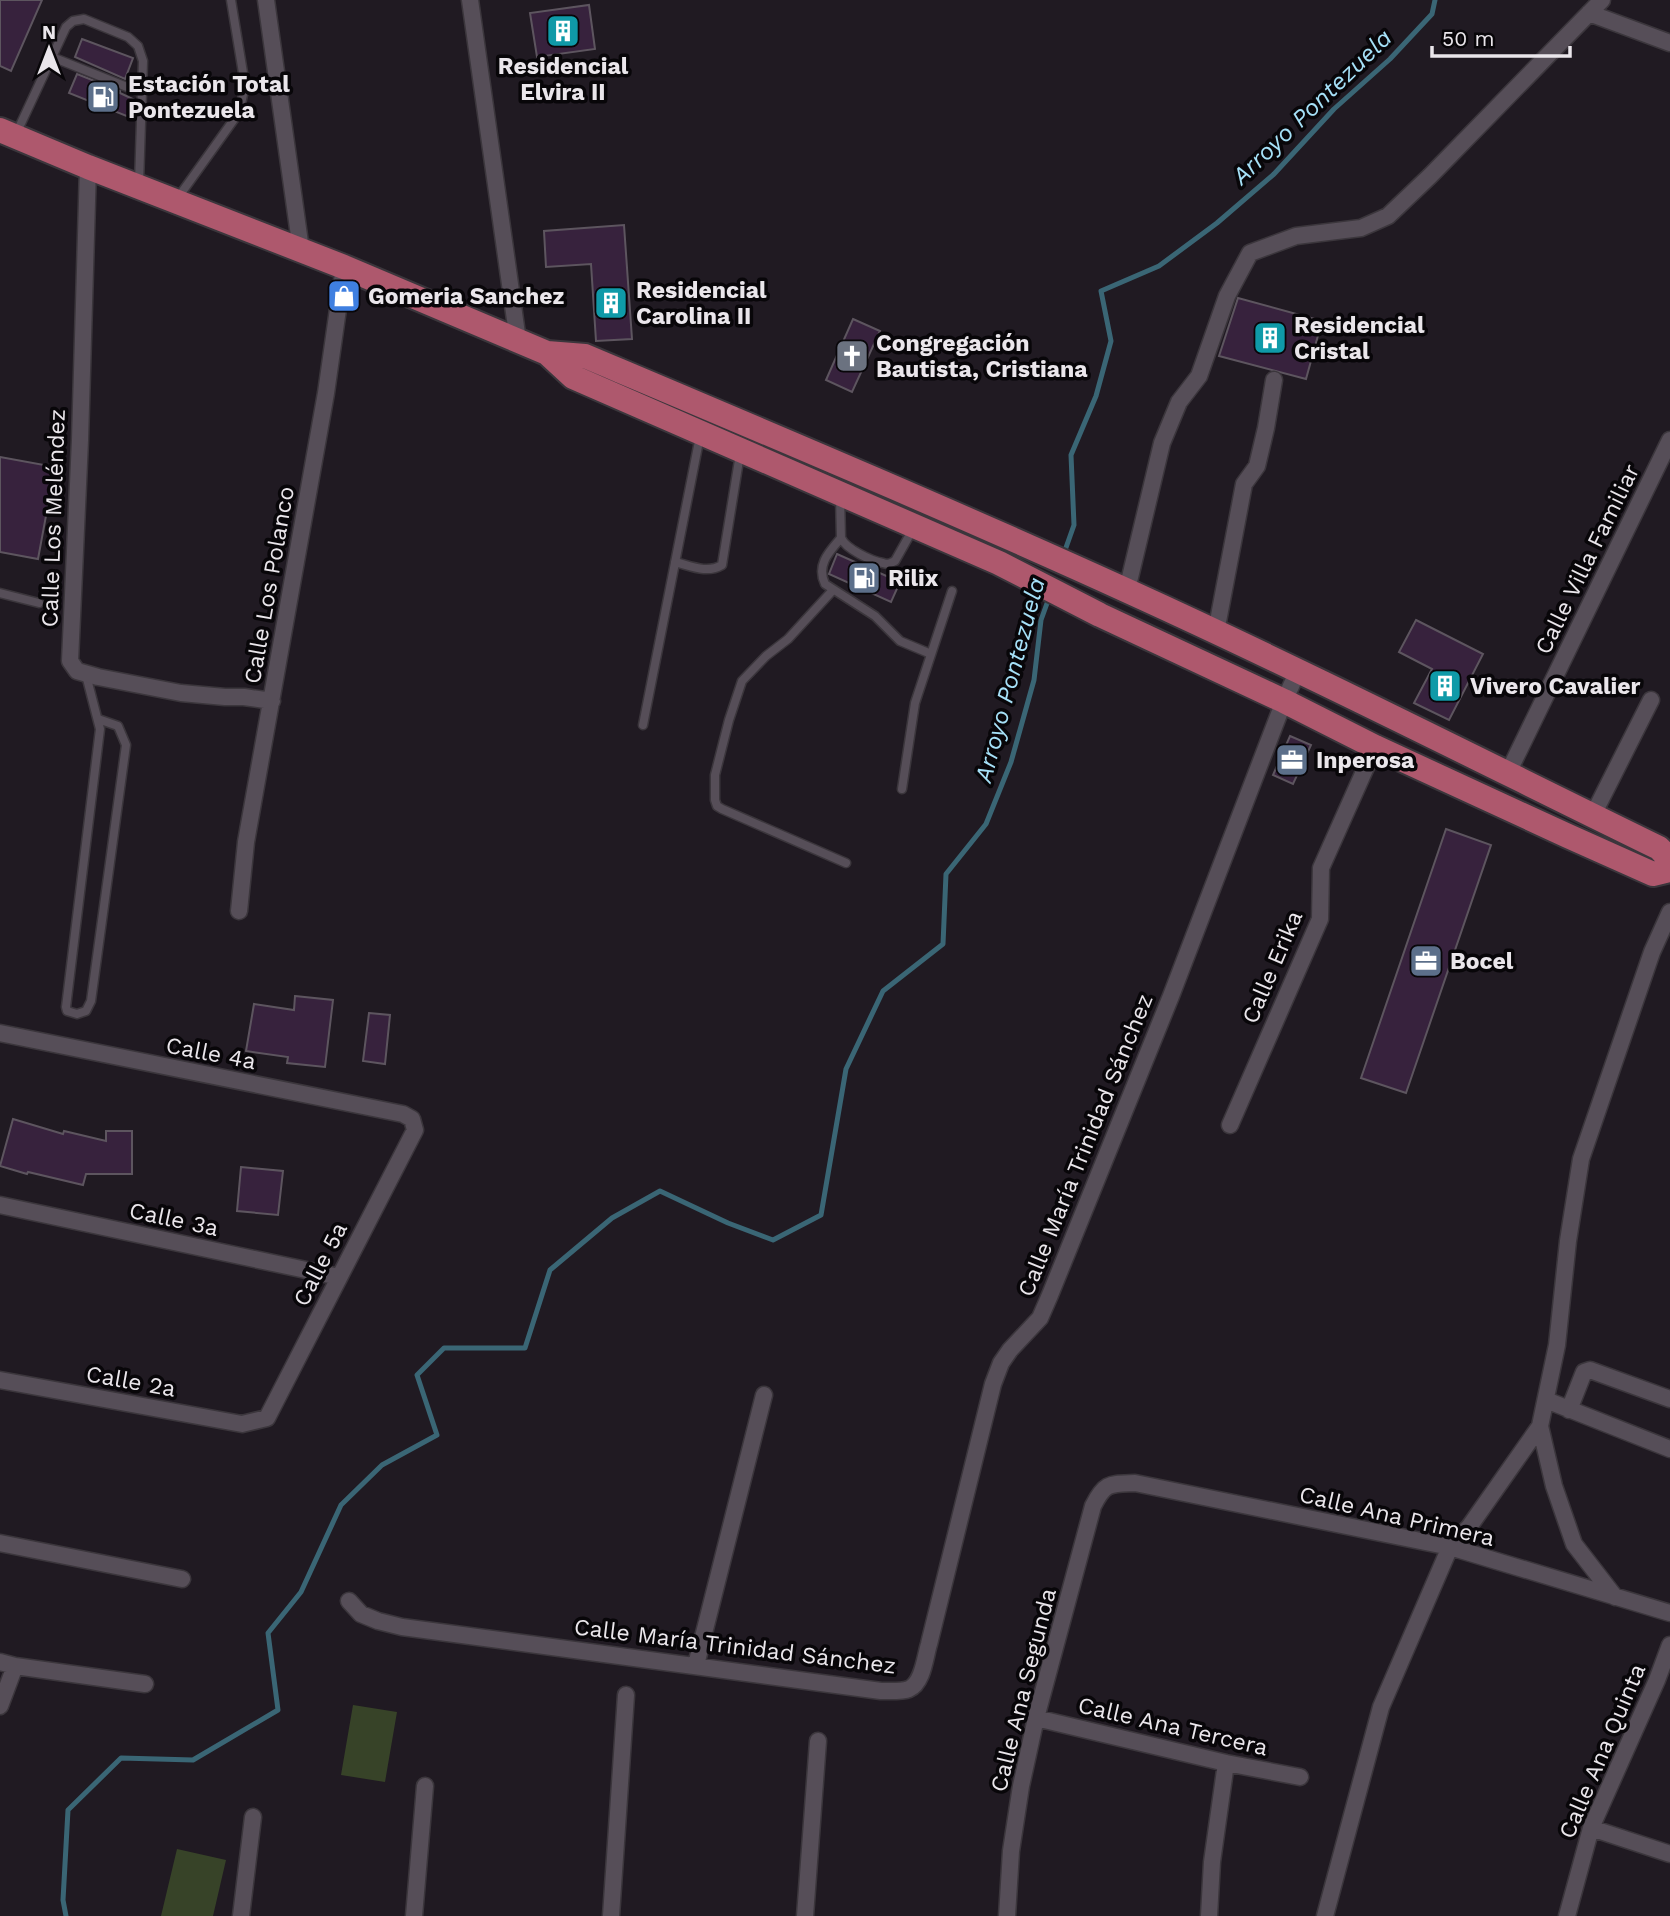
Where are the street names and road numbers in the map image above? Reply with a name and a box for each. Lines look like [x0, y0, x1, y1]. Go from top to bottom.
street label: Calle Los Meléndez [36, 408, 71, 628]
street label: Calle Villa Familiar [1530, 460, 1645, 659]
street label: Calle Los Polanco [239, 484, 300, 686]
street label: Calle Erika [1237, 907, 1308, 1028]
street label: Calle María Trinidad Sánchez [1012, 990, 1159, 1300]
street label: Calle 4a [164, 1032, 258, 1075]
street label: Calle 3a [127, 1197, 221, 1242]
street label: Calle 5a [288, 1218, 353, 1311]
street label: Calle 2a [84, 1360, 178, 1403]
street label: Calle Ana Primera [1297, 1481, 1497, 1552]
street label: Calle Ana Segunda [985, 1585, 1062, 1795]
street label: Calle María Trinidad Sánchez [572, 1613, 897, 1680]
street label: Calle Ana Quinta [1553, 1660, 1651, 1843]
street label: Calle Ana Tercera [1075, 1692, 1270, 1761]

